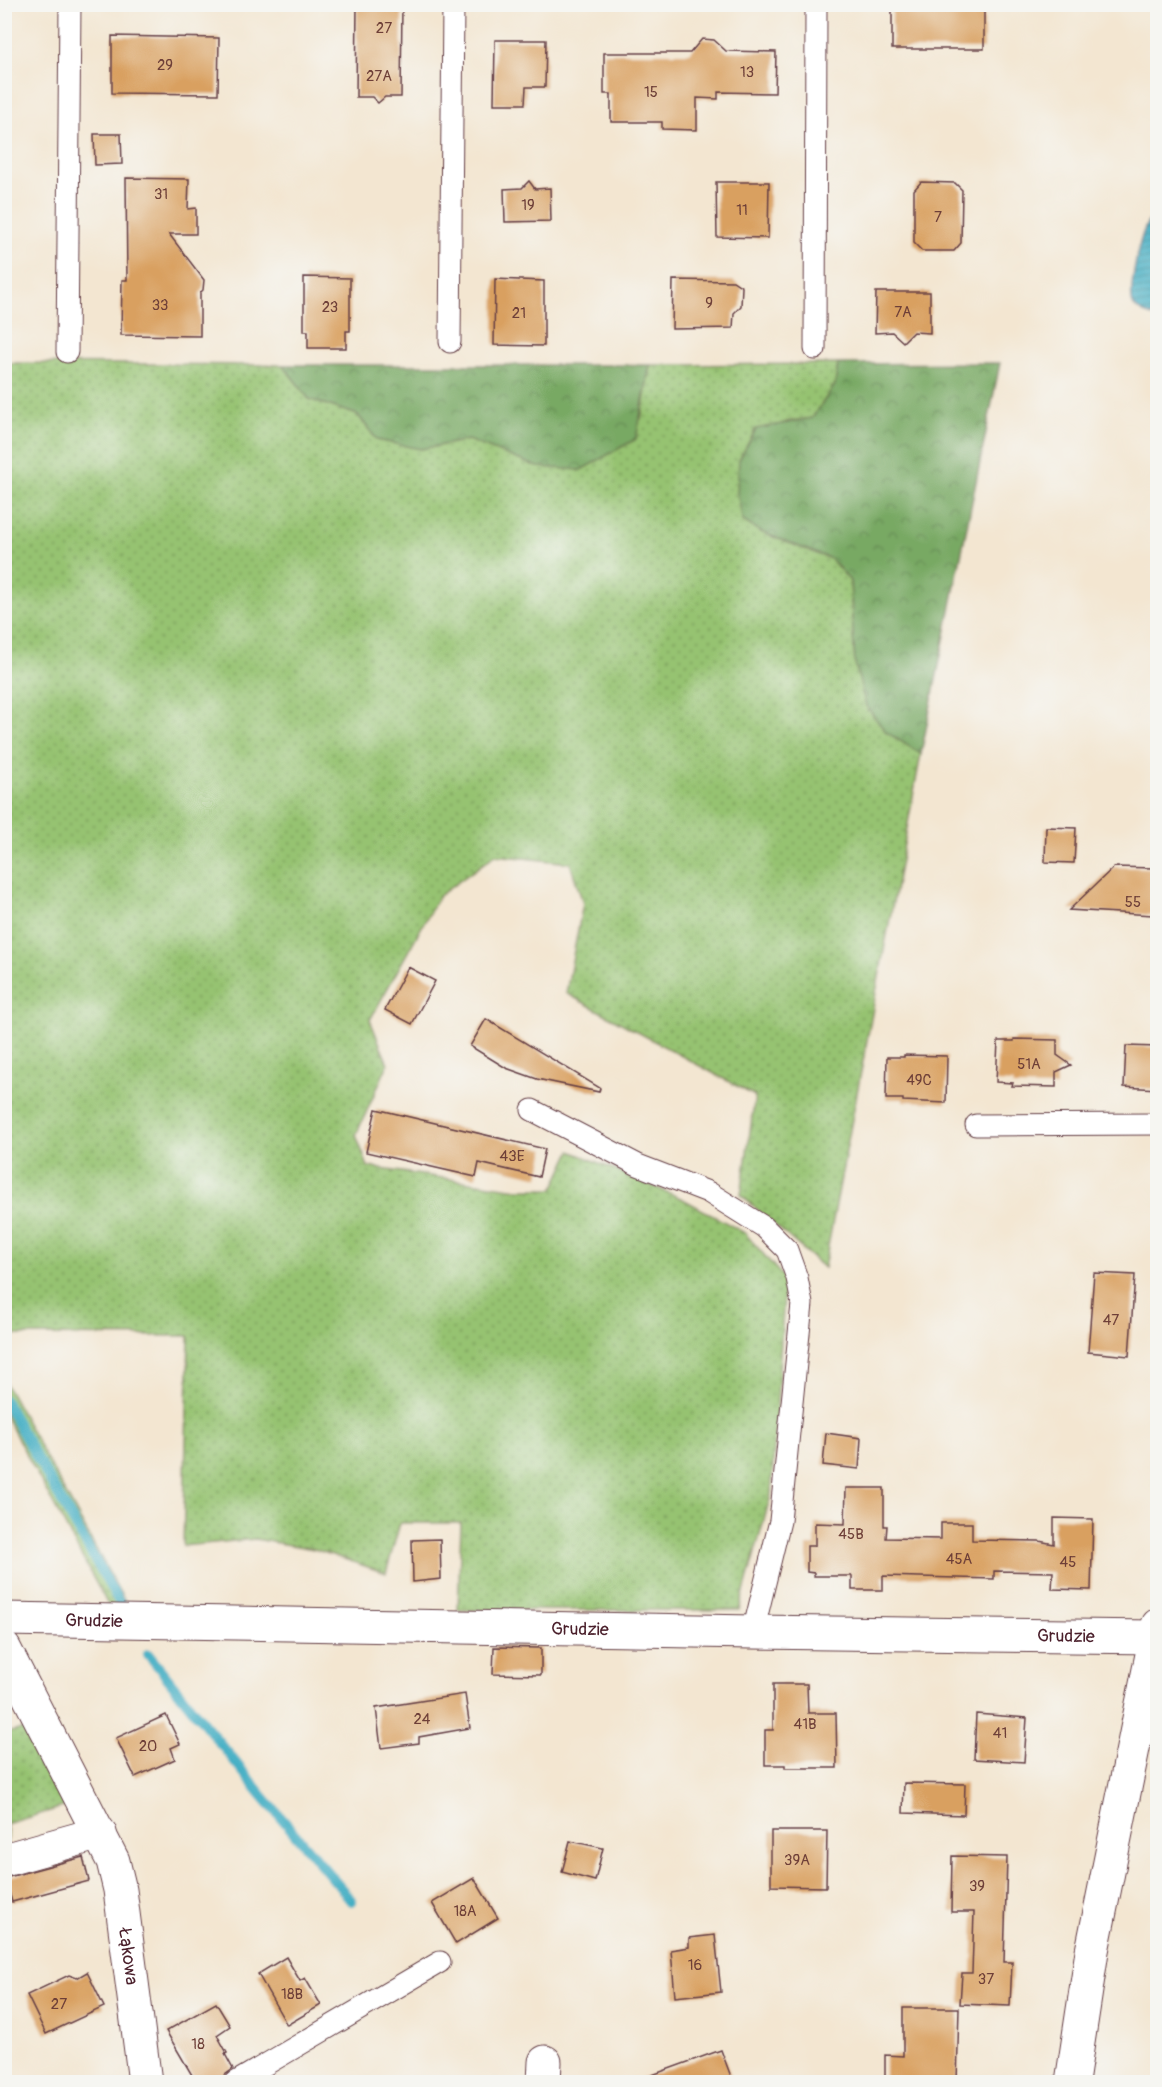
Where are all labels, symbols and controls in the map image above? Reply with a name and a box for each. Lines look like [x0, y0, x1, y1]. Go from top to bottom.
house number: 27 [376, 19, 392, 38]
house number: 29 [157, 56, 173, 75]
house number: 13 [740, 63, 754, 82]
house number: 27A [366, 67, 392, 86]
house number: 15 [644, 83, 658, 102]
house number: 31 [154, 185, 168, 204]
house number: 19 [521, 196, 535, 215]
house number: 11 [736, 201, 748, 220]
house number: 7 [934, 208, 942, 227]
house number: 9 [705, 294, 713, 313]
house number: 33 [152, 296, 168, 315]
house number: 23 [322, 298, 338, 317]
house number: 7A [894, 303, 912, 322]
house number: 21 [512, 304, 526, 323]
house number: 55 [1125, 893, 1141, 912]
house number: 51A [1017, 1055, 1041, 1074]
house number: 49C [906, 1071, 932, 1090]
house number: 43E [500, 1147, 525, 1166]
house number: 47 [1103, 1311, 1119, 1330]
house number: 45B [838, 1525, 864, 1544]
house number: 45A [946, 1550, 973, 1569]
house number: 45 [1060, 1553, 1076, 1572]
street label: Grudzie [65, 1609, 123, 1633]
street label: Grudzie [551, 1617, 609, 1641]
street label: Grudzie [1037, 1624, 1095, 1648]
house number: 24 [413, 1710, 431, 1729]
house number: 41B [793, 1715, 817, 1734]
house number: 41 [993, 1724, 1007, 1743]
house number: 20 [139, 1737, 157, 1756]
house number: 39A [784, 1851, 810, 1870]
house number: 39 [969, 1877, 985, 1896]
house number: 18A [453, 1902, 477, 1921]
street label: Łąkowa [113, 1926, 144, 1986]
house number: 16 [688, 1956, 702, 1975]
house number: 37 [978, 1970, 994, 1989]
house number: 18B [281, 1985, 303, 2004]
house number: 27 [51, 1995, 67, 2014]
house number: 18 [191, 2035, 205, 2054]

